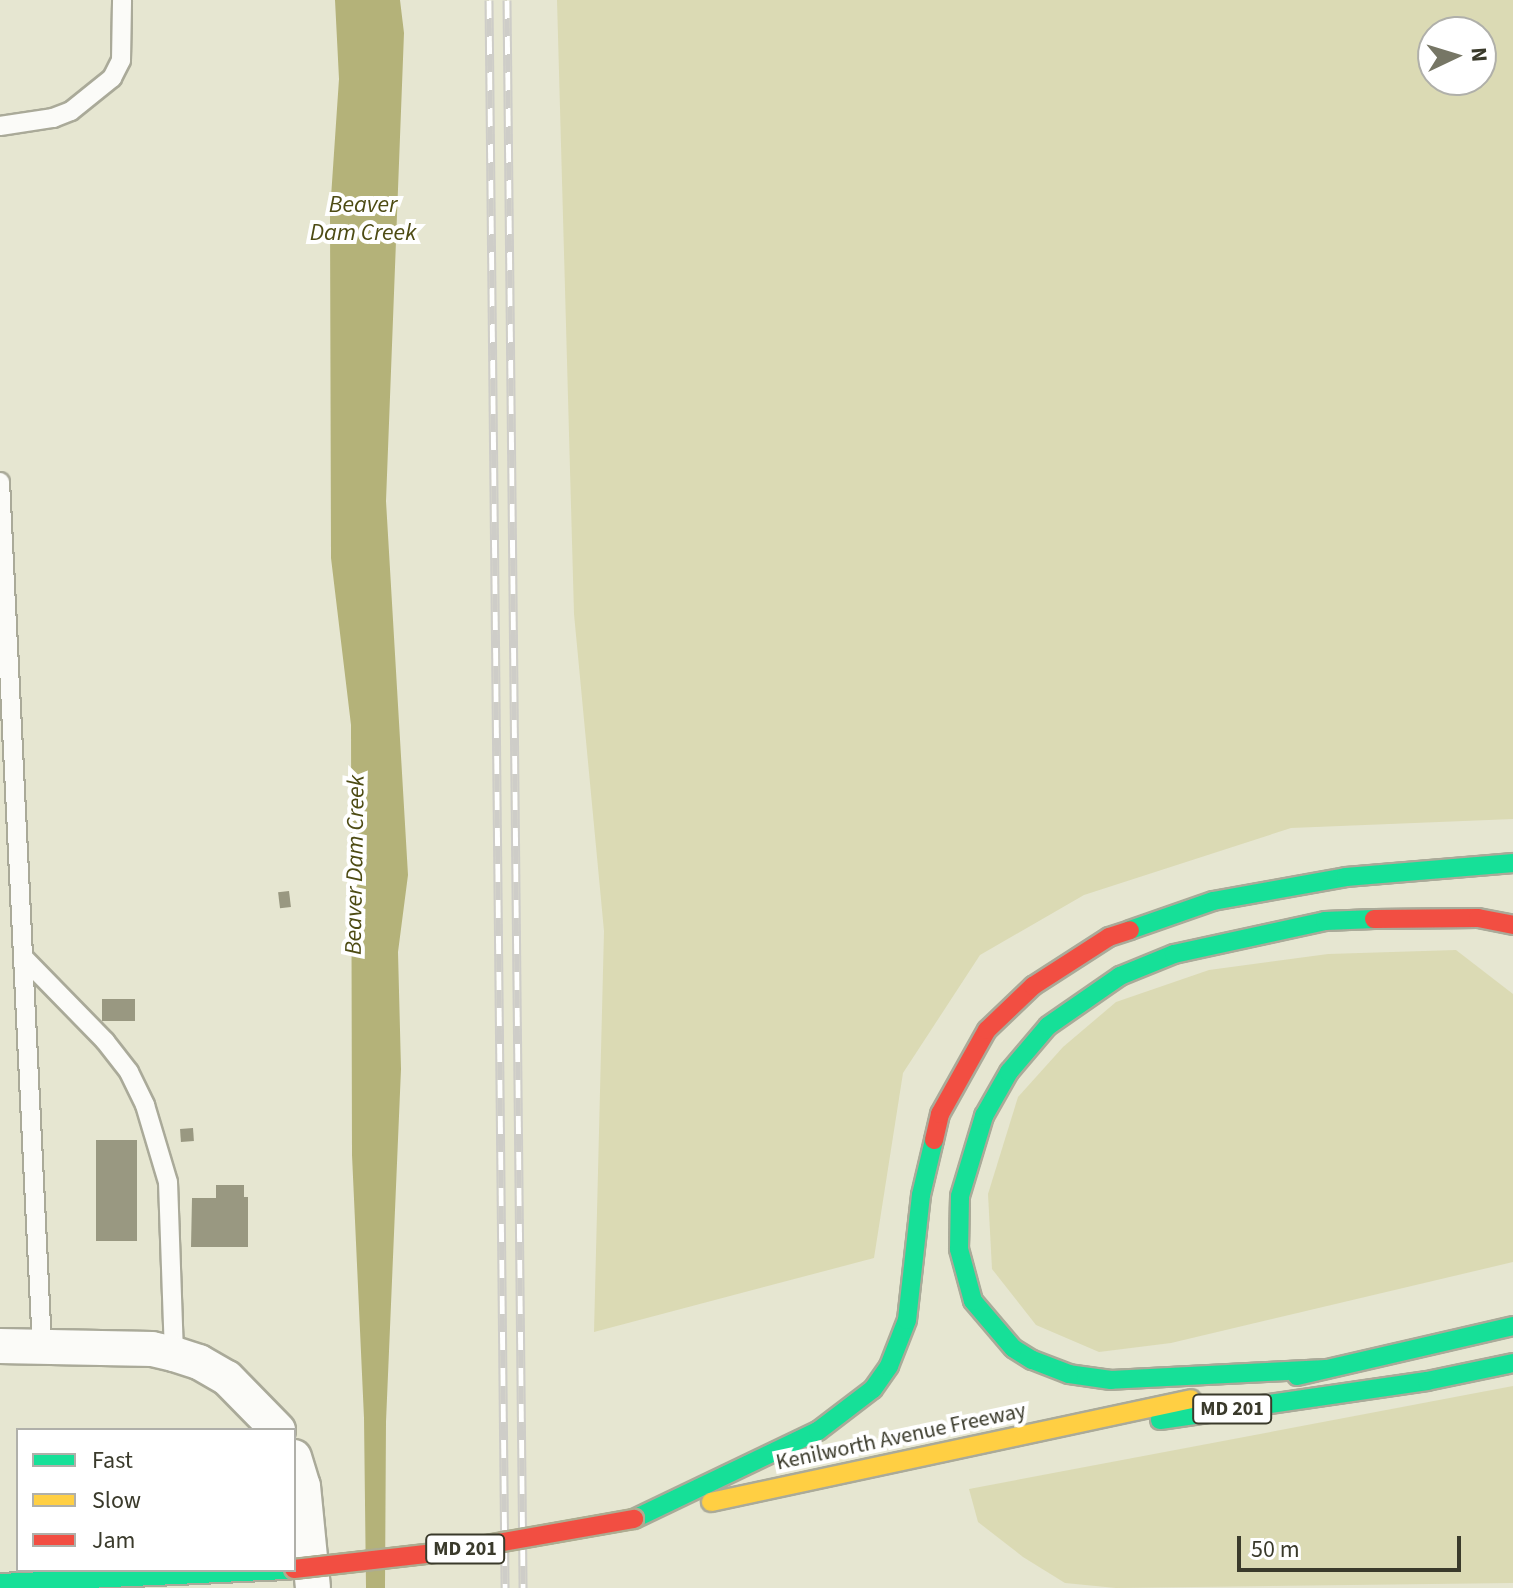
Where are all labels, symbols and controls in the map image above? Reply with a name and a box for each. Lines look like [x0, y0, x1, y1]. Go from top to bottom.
north arrow [1417, 16, 1497, 96]
text: N [1462, 46, 1495, 63]
water label: Beaver Dam Creek [310, 191, 416, 247]
water label: Beaver Dam Creek [339, 775, 371, 955]
road number: MD 201 [1192, 1393, 1272, 1425]
street label: Kenilworth Avenue Freeway [774, 1398, 1028, 1476]
legend [16, 1428, 296, 1572]
text: Fast [92, 1443, 133, 1478]
text: Slow [92, 1483, 141, 1518]
scale bar [1241, 1520, 1465, 1570]
text: Jam [92, 1523, 136, 1558]
text: 50 m [1251, 1532, 1300, 1567]
road number: MD 201 [425, 1533, 505, 1565]

